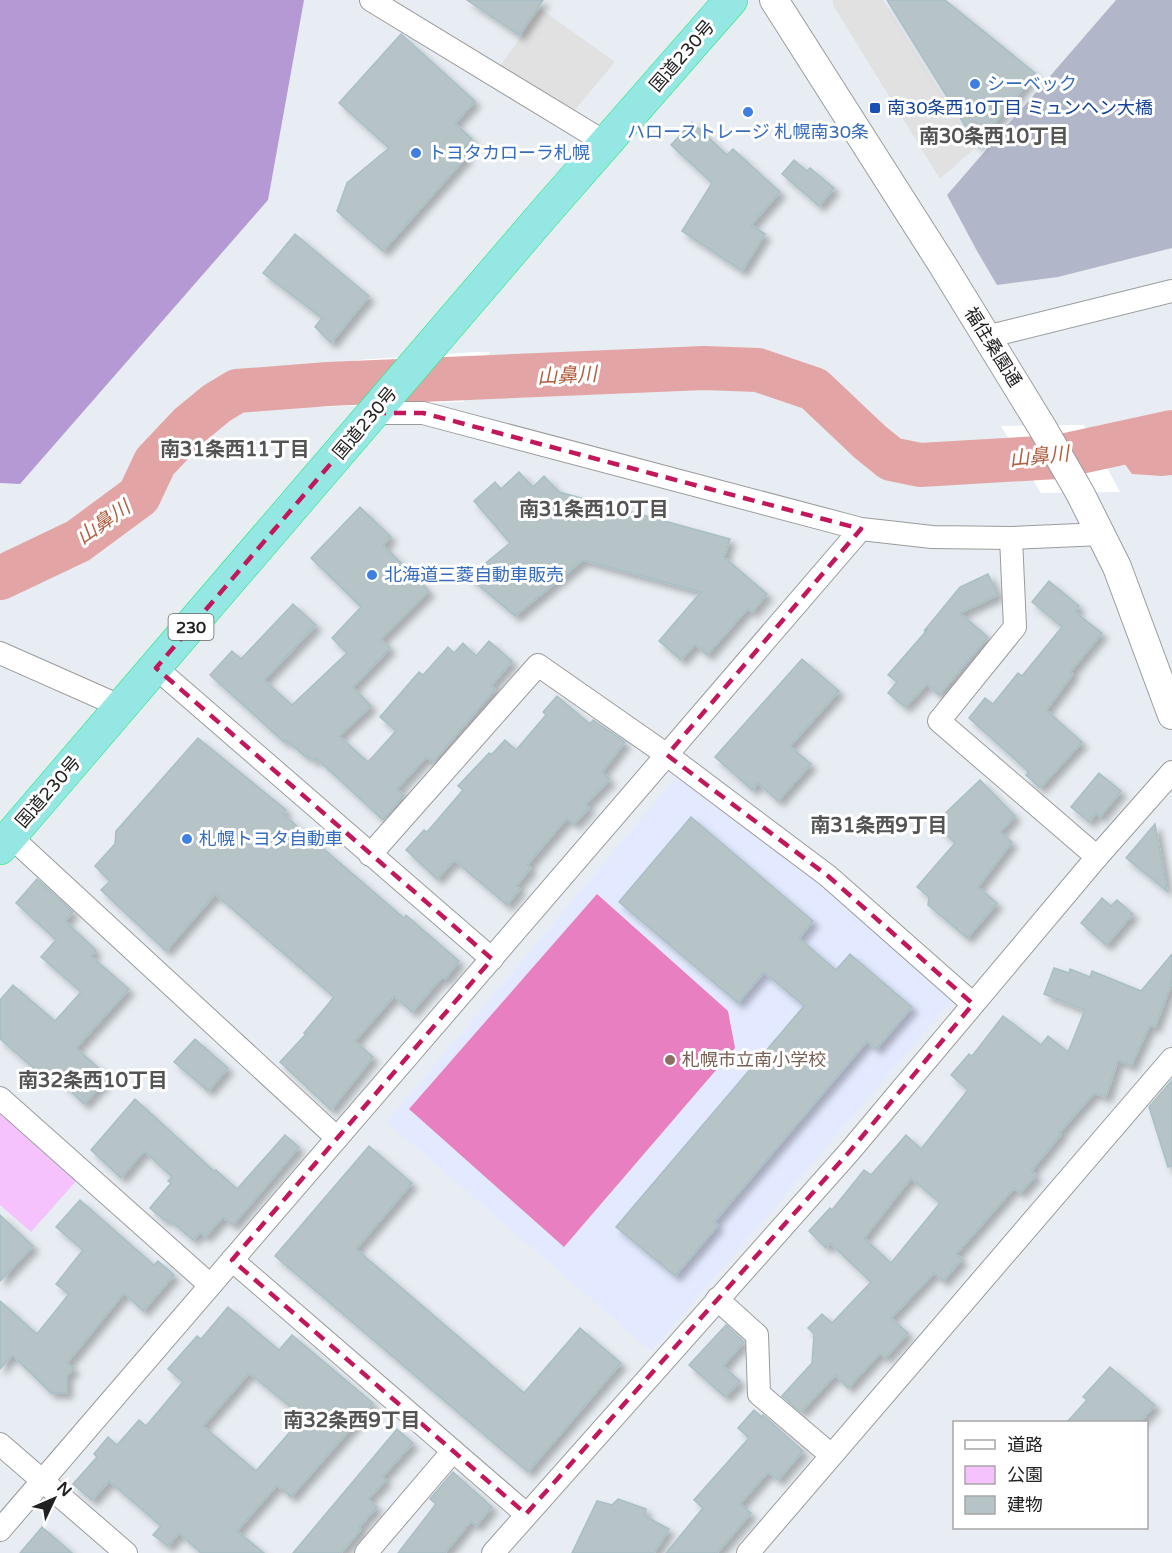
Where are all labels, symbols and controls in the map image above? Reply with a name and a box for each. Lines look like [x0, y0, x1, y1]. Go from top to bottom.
street label: 国道230号 [645, 16, 719, 96]
place label: シーベック [987, 73, 1077, 95]
marker: シーベック [968, 77, 982, 91]
place label: 南30条西10丁目 ミュンヘン大橋 [887, 97, 1153, 119]
marker: 南30条西10丁目 ミュンヘン大橋 [868, 101, 882, 115]
marker: ハローストレージ 札幌南30条 [741, 105, 755, 119]
place label: ハローストレージ 札幌南30条 [627, 121, 869, 143]
district label: 南30条西10丁目 [919, 125, 1069, 149]
place label: トヨタカローラ札幌 [428, 142, 590, 164]
marker: トヨタカローラ札幌 [409, 146, 423, 160]
street label: 福住桑園通 [960, 303, 1026, 391]
water label: 山鼻川 [536, 362, 600, 390]
street label: 国道230号 [328, 382, 402, 464]
district label: 南31条西11丁目 [160, 438, 310, 462]
water label: 山鼻川 [1008, 442, 1072, 472]
water label: 山鼻川 [72, 495, 137, 550]
district label: 南31条西10丁目 [519, 498, 669, 522]
place label: 北海道三菱自動車販売 [384, 564, 564, 586]
marker: 北海道三菱自動車販売 [365, 568, 379, 582]
road number: 230 [168, 614, 213, 640]
street label: 国道230号 [11, 752, 85, 832]
district label: 南31条西9丁目 [810, 814, 948, 838]
place label: 札幌トヨタ自動車 [199, 828, 343, 850]
marker: 札幌トヨタ自動車 [180, 832, 194, 846]
place label: 札幌市立南小学校 [682, 1049, 826, 1071]
marker: 札幌市立南小学校 [663, 1053, 677, 1067]
district label: 南32条西10丁目 [18, 1069, 168, 1093]
district label: 南32条西9丁目 [283, 1409, 421, 1433]
legend [953, 1421, 1148, 1529]
text: 道路 [1007, 1434, 1043, 1456]
text: 公園 [1007, 1464, 1043, 1486]
north arrow [24, 1469, 84, 1529]
text: N [52, 1478, 76, 1501]
text: 建物 [1007, 1494, 1043, 1516]

